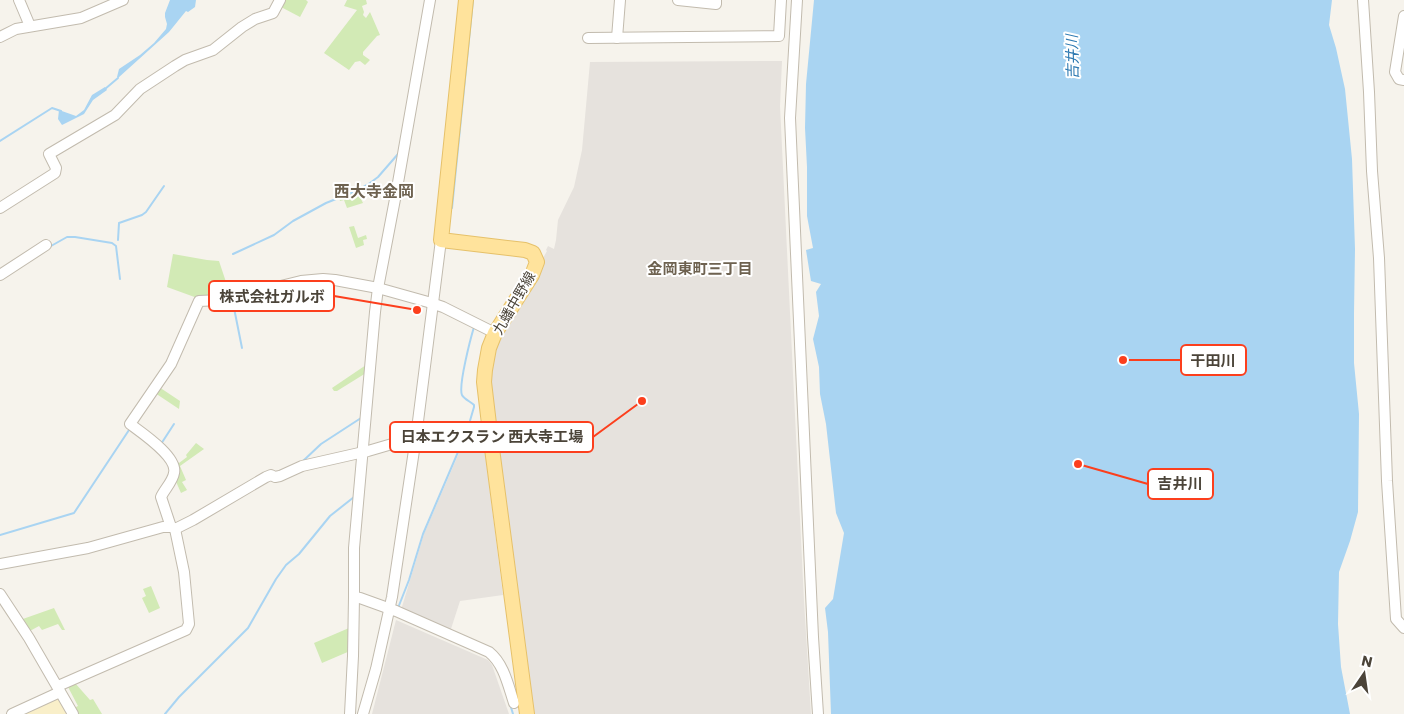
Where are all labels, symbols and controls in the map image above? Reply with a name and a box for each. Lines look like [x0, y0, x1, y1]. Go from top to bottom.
water label: 吉井川 [1061, 32, 1083, 80]
district label: 西大寺金岡 [334, 180, 414, 203]
district label: 金岡東町三丁目 [647, 258, 753, 279]
street label: 九蟠中野線 [488, 268, 540, 338]
callout: 株式会社ガルボ [209, 281, 334, 311]
text: 株式会社ガルボ [219, 286, 325, 307]
callout: 干田川 [1181, 345, 1246, 375]
text: 干田川 [1190, 350, 1236, 371]
callout: 日本エクスラン 西大寺工場 [390, 422, 593, 452]
text: 日本エクスラン 西大寺工場 [401, 426, 583, 447]
callout: 吉井川 [1148, 469, 1213, 499]
text: 吉井川 [1157, 473, 1203, 494]
north arrow [1339, 649, 1389, 699]
text: N [1360, 650, 1374, 672]

